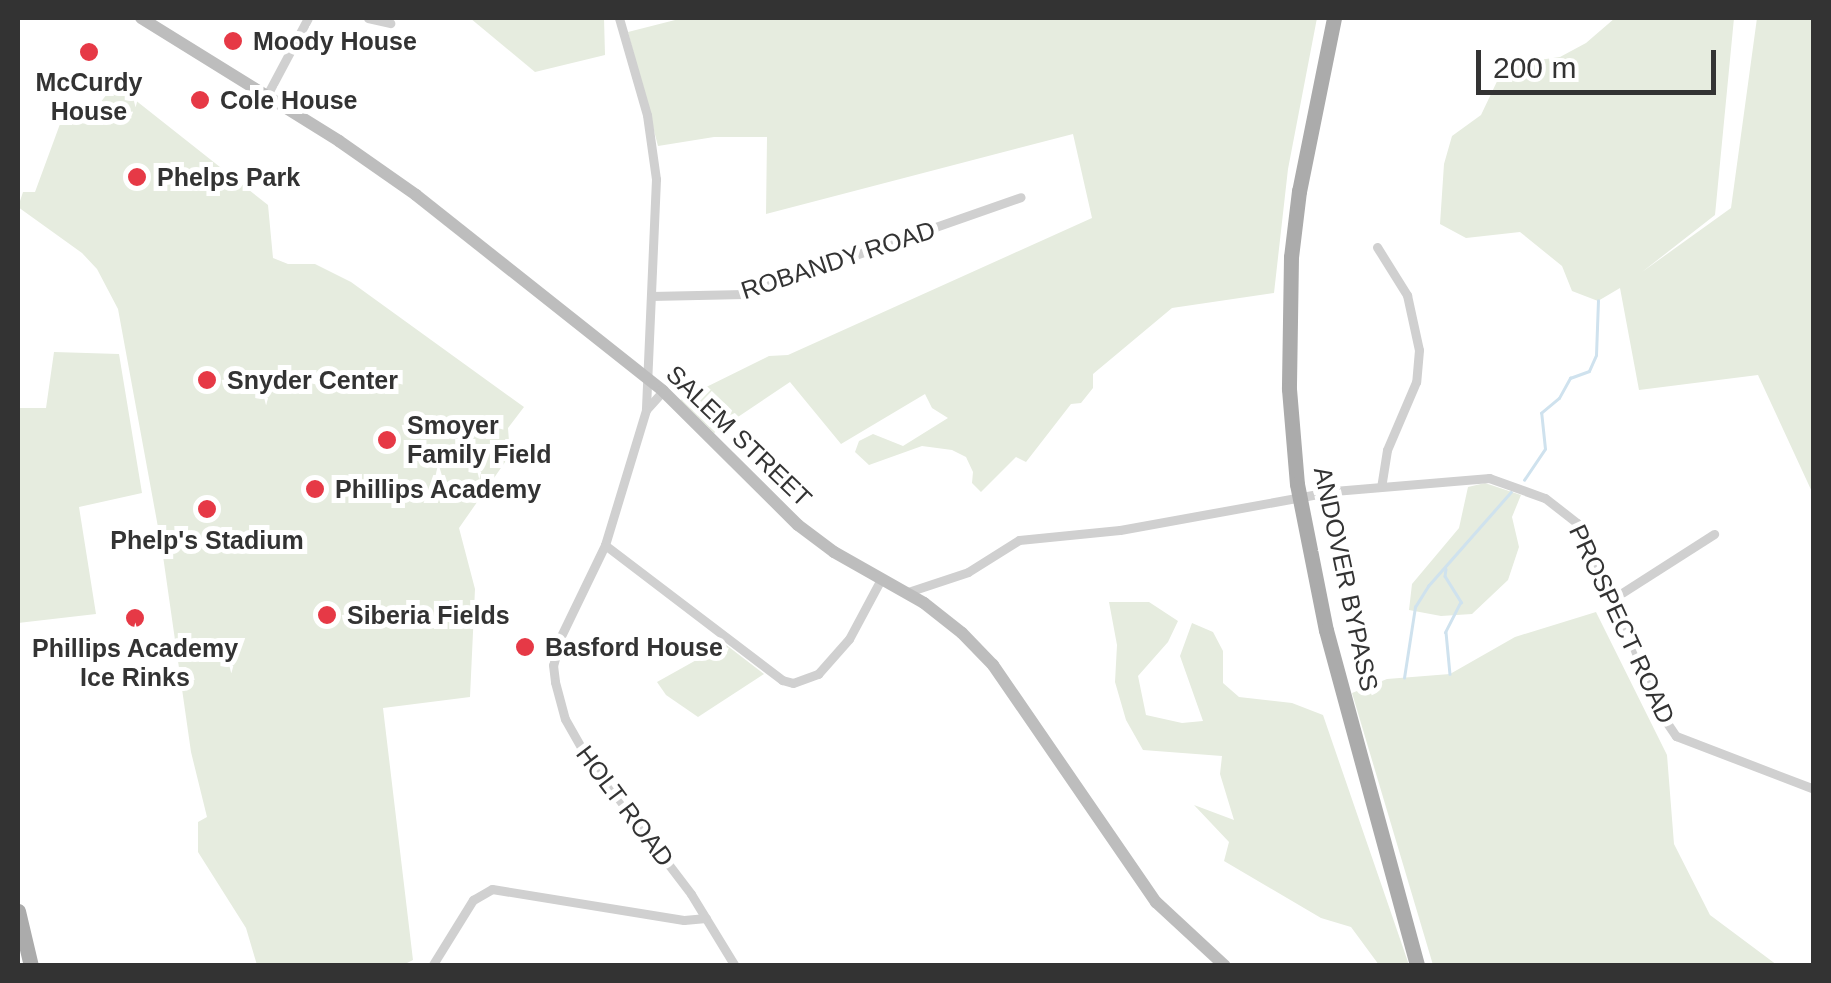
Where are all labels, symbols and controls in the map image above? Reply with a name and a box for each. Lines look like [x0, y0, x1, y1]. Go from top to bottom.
place label: Moody House [253, 26, 417, 56]
marker: Moody House [222, 30, 244, 52]
scale bar [1481, 30, 1721, 92]
marker: McCurdy House [78, 41, 100, 63]
text: 200 m [1493, 51, 1576, 84]
place label: McCurdy House [36, 68, 142, 127]
place label: Cole House [220, 85, 358, 115]
marker: Cole House [189, 89, 211, 111]
place label: Phelps Park [157, 162, 300, 192]
marker: Phelps Park [126, 166, 148, 188]
street label: ROBANDY ROAD [737, 214, 939, 306]
street label: SALEM STREET [660, 359, 818, 513]
place label: Snyder Center [227, 365, 398, 395]
marker: Snyder Center [196, 369, 218, 391]
place label: Smoyer Family Field [407, 411, 551, 470]
marker: Smoyer Family Field [376, 429, 398, 451]
street label: ANDOVER BYPASS [1308, 464, 1384, 694]
place label: Phillips Academy [335, 474, 542, 504]
marker: Phillips Academy [304, 478, 326, 500]
marker: Phelp's Stadium [196, 498, 218, 520]
street label: PROSPECT ROAD [1563, 519, 1681, 729]
place label: Phelp's Stadium [110, 525, 304, 555]
place label: Siberia Fields [347, 600, 510, 630]
marker: Siberia Fields [316, 604, 338, 626]
marker: Phillips Academy Ice Rinks [124, 607, 146, 629]
place label: Basford House [545, 632, 723, 662]
place label: Phillips Academy Ice Rinks [31, 634, 239, 693]
marker: Basford House [514, 636, 536, 658]
street label: HOLT ROAD [570, 739, 680, 873]

